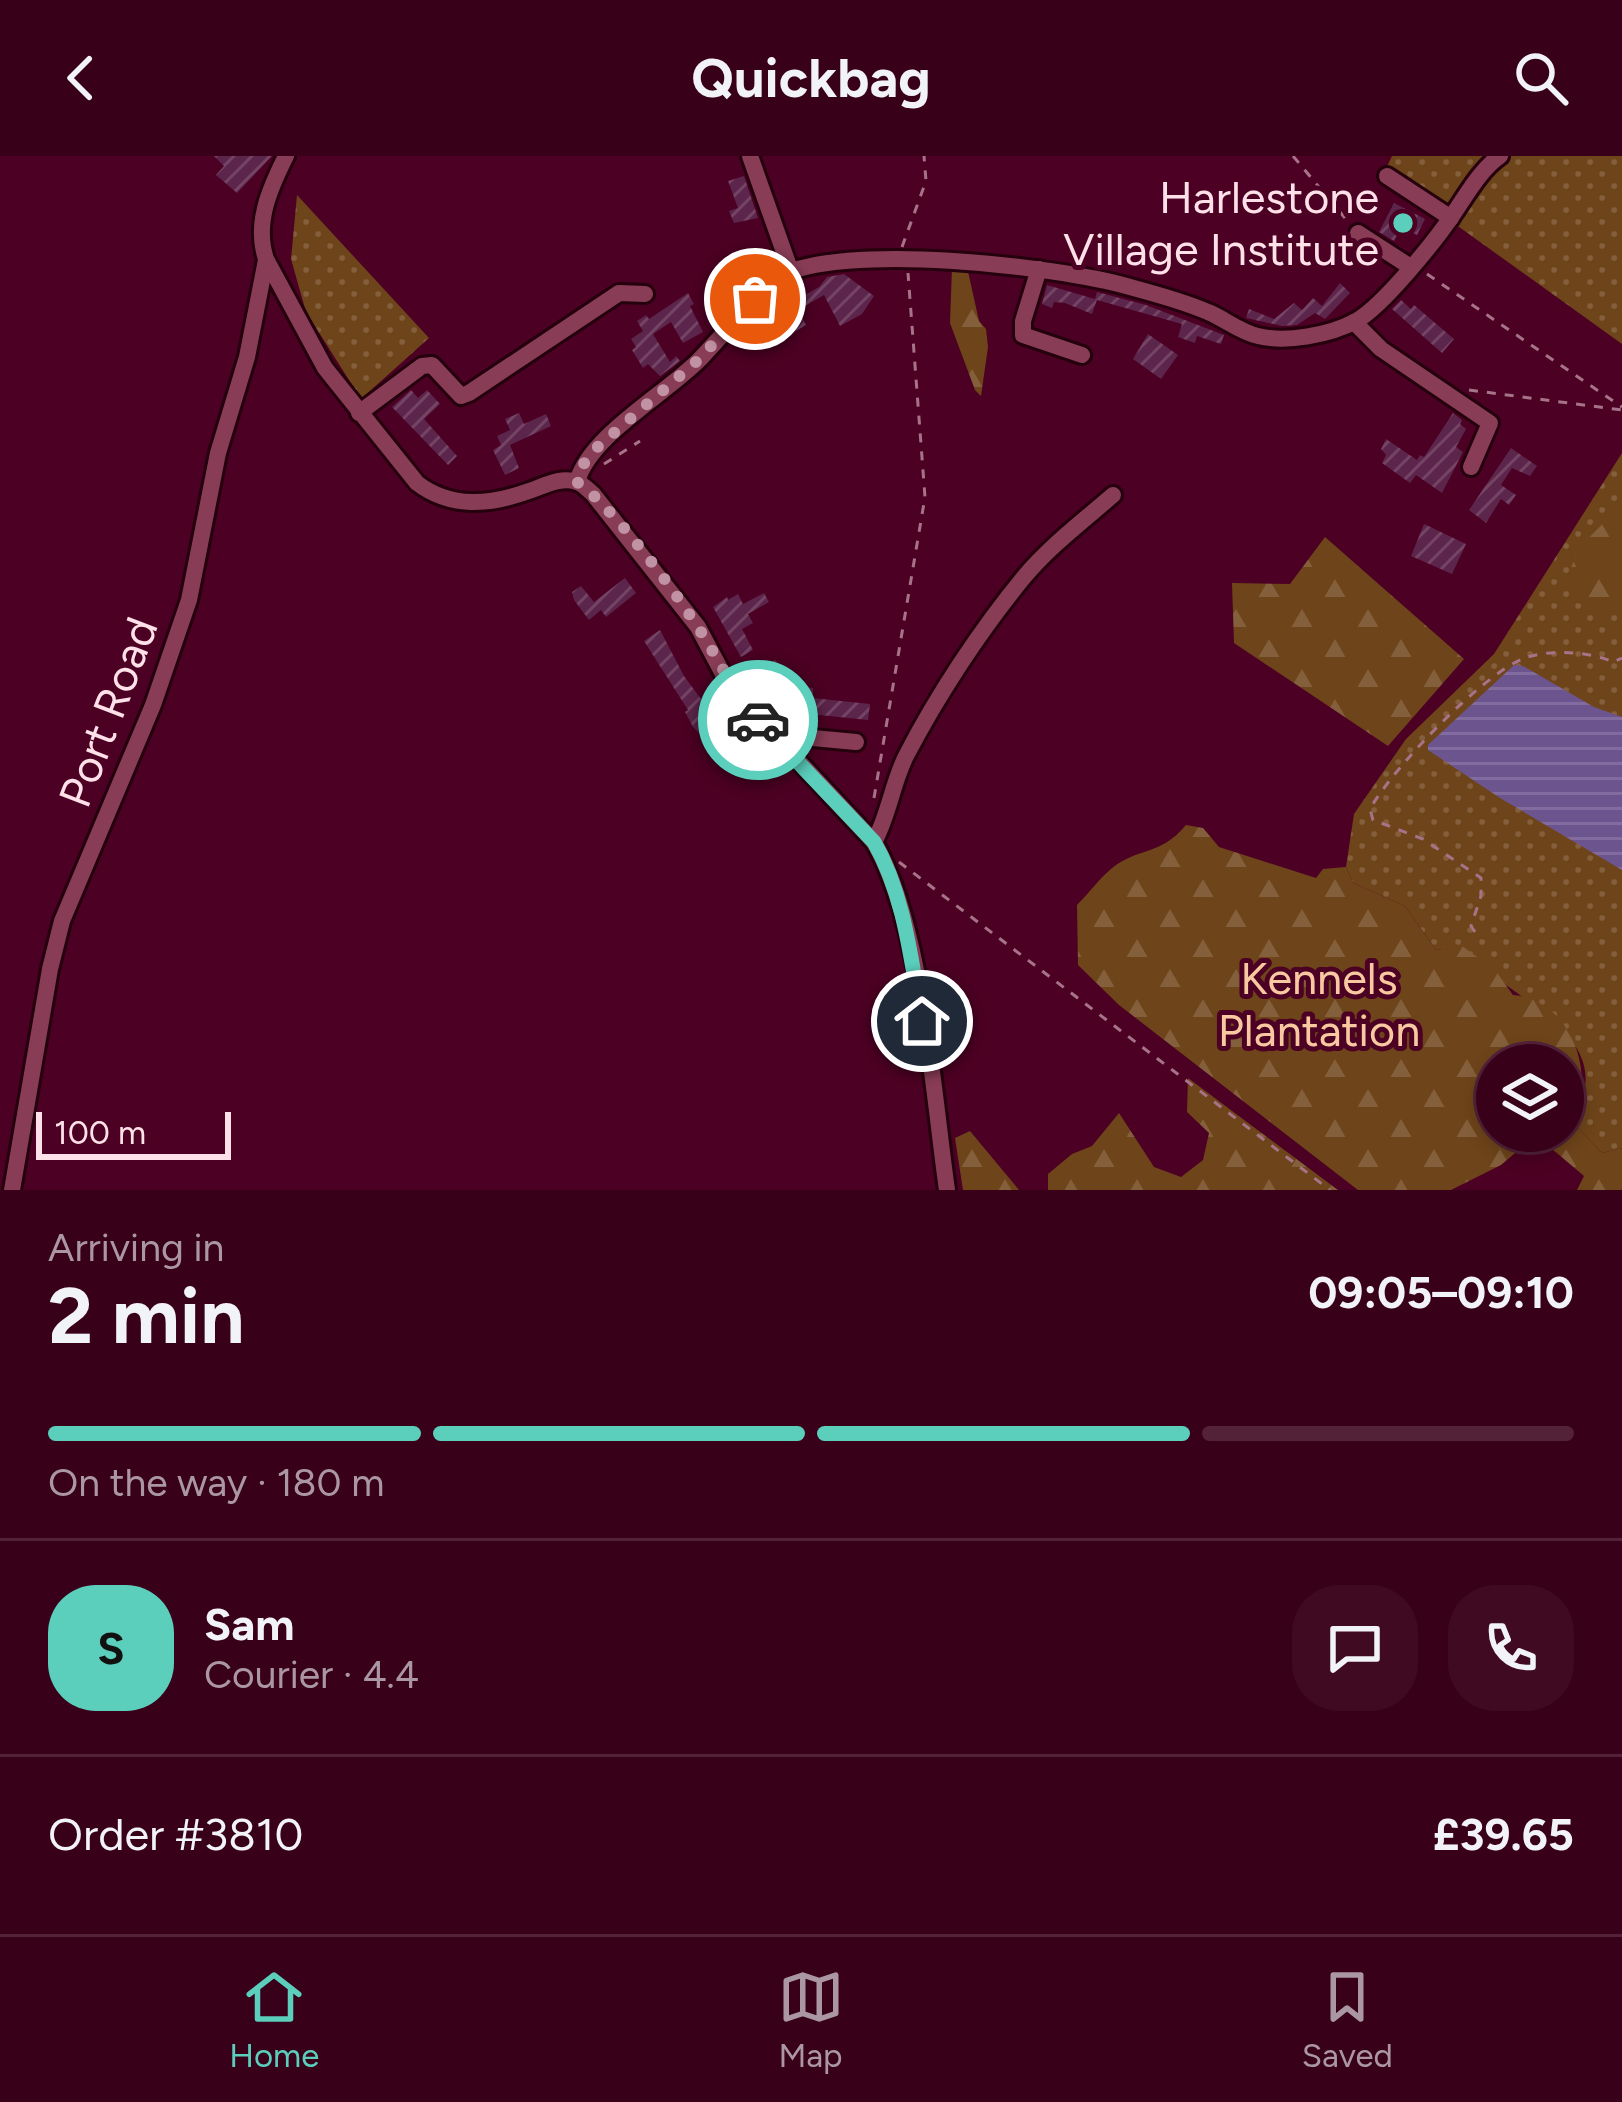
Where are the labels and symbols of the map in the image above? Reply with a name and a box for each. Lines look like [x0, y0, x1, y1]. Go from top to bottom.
place label: Harlestone Village Institute [1063, 170, 1379, 276]
marker: Harlestone Village Institute [1390, 210, 1416, 236]
pin [704, 248, 806, 350]
street label: Port Road [47, 610, 169, 814]
courier [698, 660, 818, 780]
park label: Kennels Plantation [1218, 951, 1420, 1057]
pin [871, 970, 973, 1072]
scale bar [36, 1106, 231, 1159]

